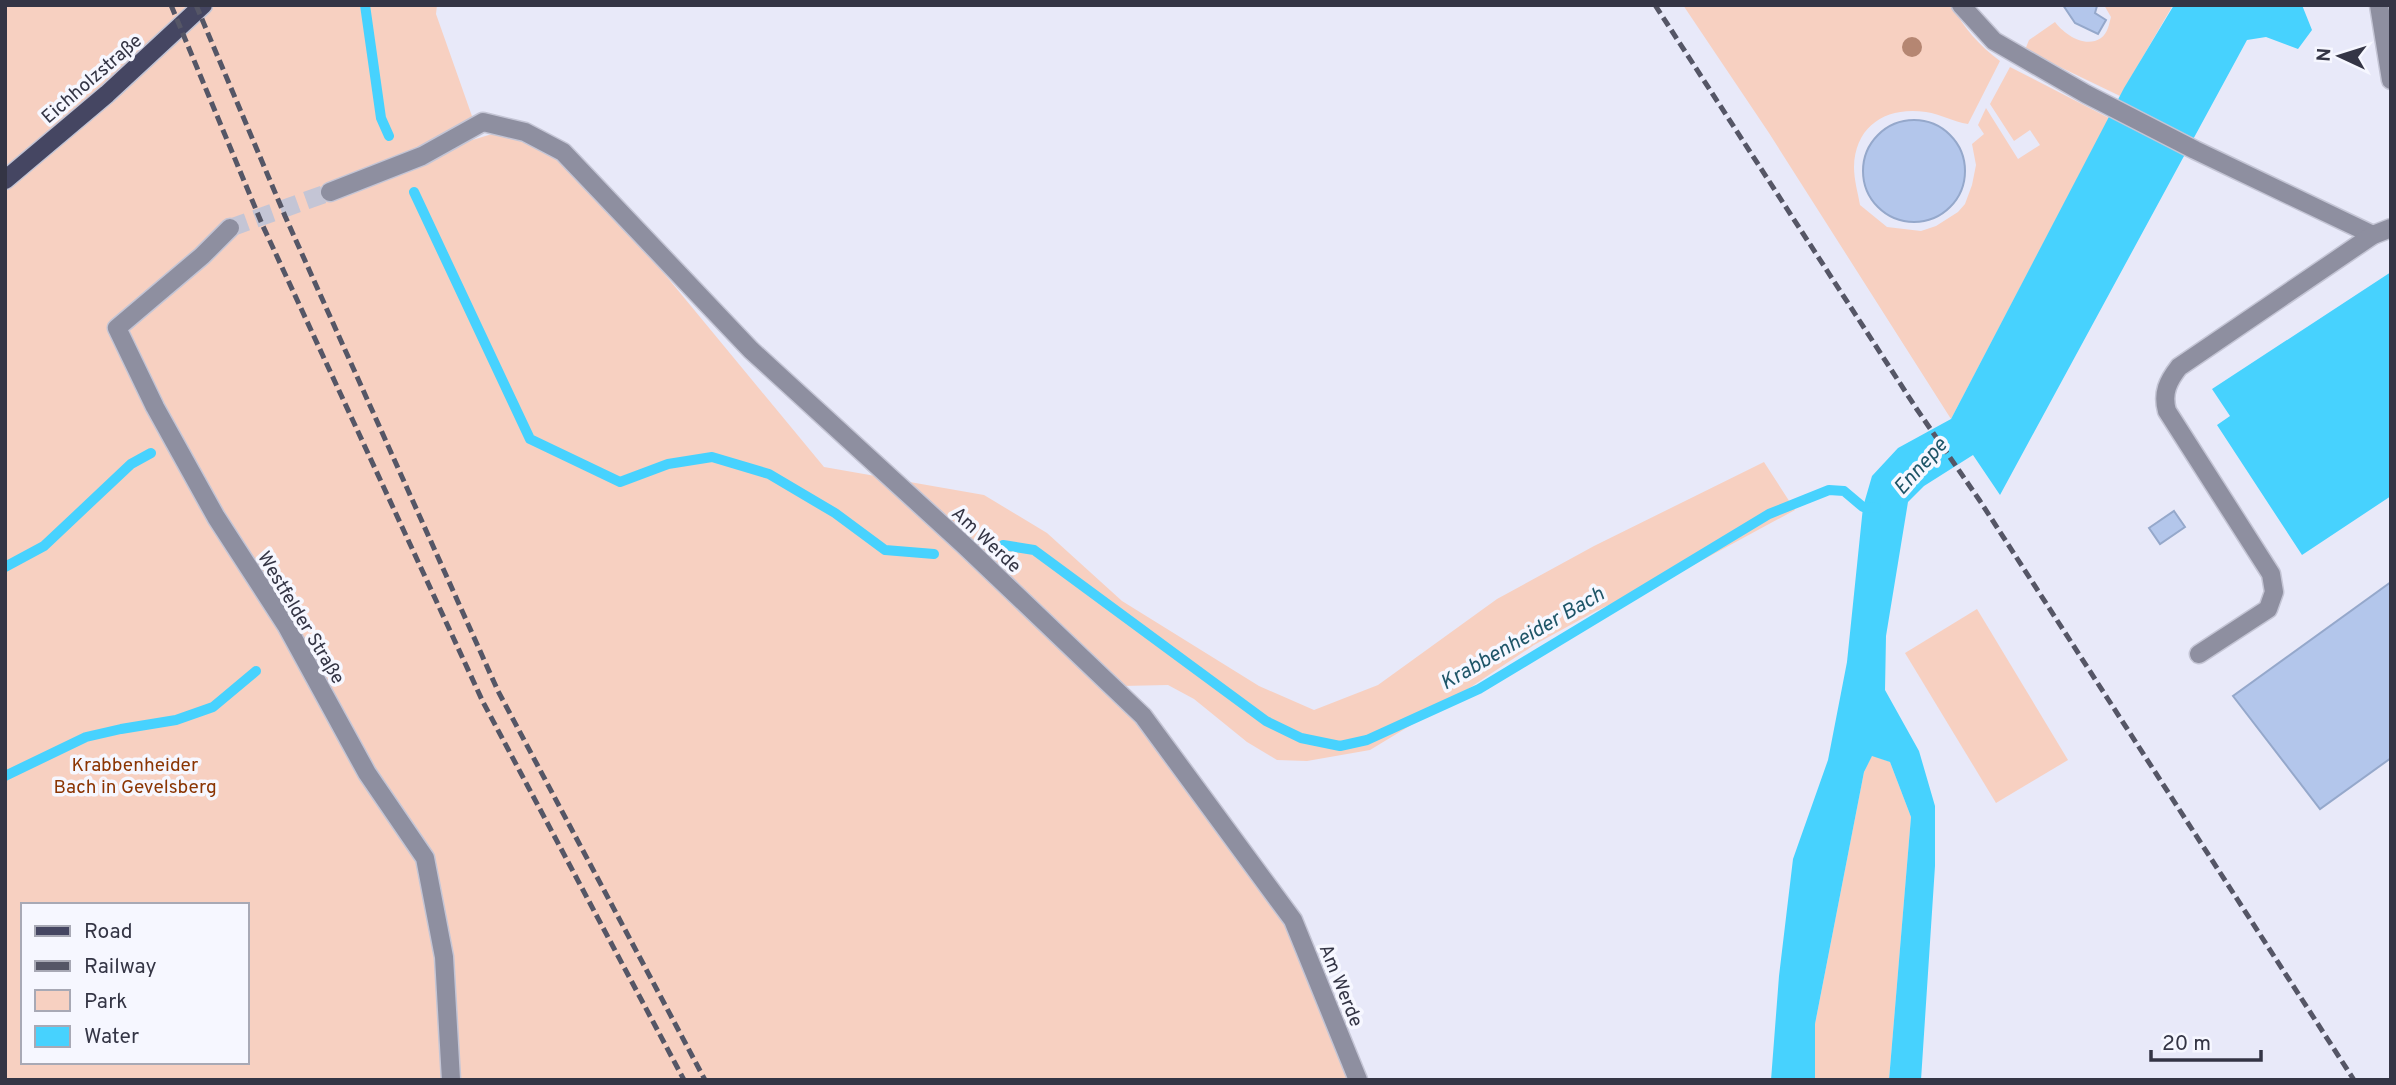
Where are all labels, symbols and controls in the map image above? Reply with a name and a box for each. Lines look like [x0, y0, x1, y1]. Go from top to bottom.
north arrow [2305, 21, 2375, 91]
street label: Eichholzstraße [37, 29, 147, 130]
text: N [2313, 47, 2337, 63]
water label: Ennepe [1888, 432, 1955, 501]
street label: Am Werde [946, 502, 1026, 579]
street label: Westfelder Straße [251, 547, 349, 689]
water label: Krabbenheider Bach [1436, 581, 1610, 697]
park label: Krabbenheider Bach in Gevelsberg [53, 754, 217, 800]
legend [21, 903, 248, 1064]
text: Road [84, 919, 133, 946]
street label: Am Werde [1313, 941, 1368, 1031]
text: Railway [84, 954, 157, 981]
text: Park [84, 989, 127, 1016]
scale bar [2151, 1018, 2261, 1062]
text: Water [84, 1024, 139, 1051]
text: 20 m [2162, 1031, 2211, 1058]

